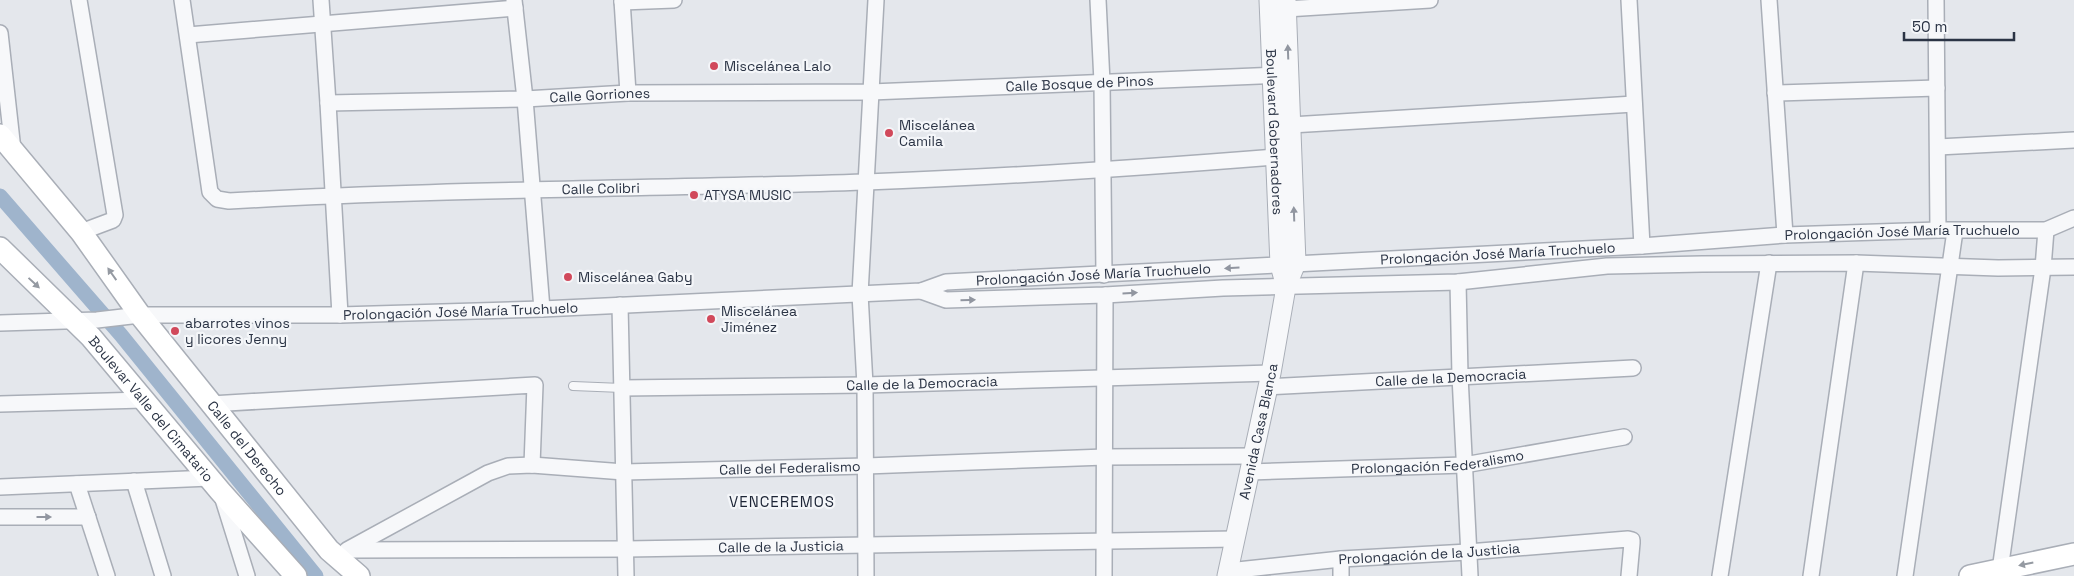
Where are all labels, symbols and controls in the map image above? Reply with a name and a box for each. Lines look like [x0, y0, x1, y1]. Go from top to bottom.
scale bar [1904, 10, 2014, 42]
text: 50 m [1912, 17, 1947, 36]
one-way arrow [1283, 44, 1291, 60]
street label: Boulevard Gobernadores [1262, 48, 1287, 215]
place label: Miscelánea Lalo [724, 57, 831, 75]
marker: Miscelánea Lalo [708, 60, 720, 72]
street label: Calle Bosque de Pinos [1005, 71, 1154, 95]
street label: Calle Gorriones [549, 84, 650, 107]
place label: Miscelánea Camila [899, 116, 975, 150]
marker: Miscelánea Camila [883, 127, 895, 139]
street label: Calle Colibri [561, 179, 640, 198]
place label: ATYSA MUSIC [704, 186, 791, 204]
marker: ATYSA MUSIC [688, 189, 700, 201]
one-way arrow [1290, 206, 1298, 222]
street label: Prolongación José María Truchuelo [1784, 221, 2020, 244]
street label: Prolongación José María Truchuelo [1380, 238, 1616, 269]
street label: Prolongación José María Truchuelo [975, 259, 1211, 289]
one-way arrow [1223, 264, 1239, 272]
one-way arrow [107, 267, 117, 281]
place label: Miscelánea Gaby [578, 268, 692, 286]
marker: Miscelánea Gaby [562, 271, 574, 283]
one-way arrow [28, 277, 40, 289]
one-way arrow [1123, 289, 1139, 297]
one-way arrow [960, 295, 976, 303]
street label: Prolongación José María Truchuelo [343, 298, 579, 324]
place label: Miscelánea Jiménez [721, 302, 797, 336]
marker: Miscelánea Jiménez [705, 313, 717, 325]
place label: abarrotes vinos y licores Jenny [185, 314, 290, 348]
marker: abarrotes vinos y licores Jenny [169, 325, 181, 337]
street label: Boulevar Valle del Cimatario [85, 332, 218, 486]
street label: Avenida Casa Blanca [1235, 362, 1282, 501]
street label: Calle de la Democracia [1375, 365, 1527, 390]
street label: Calle de la Democracia [846, 372, 998, 394]
street label: Calle del Derecho [203, 397, 291, 499]
street label: Prolongación Federalismo [1351, 446, 1525, 478]
street label: Calle del Federalismo [719, 457, 861, 479]
district label: VENCEREMOS [729, 492, 835, 511]
one-way arrow [36, 513, 52, 521]
street label: Calle de la Justicia [718, 536, 844, 556]
street label: Prolongación de la Justicia [1338, 539, 1521, 568]
one-way arrow [2019, 560, 2034, 568]

